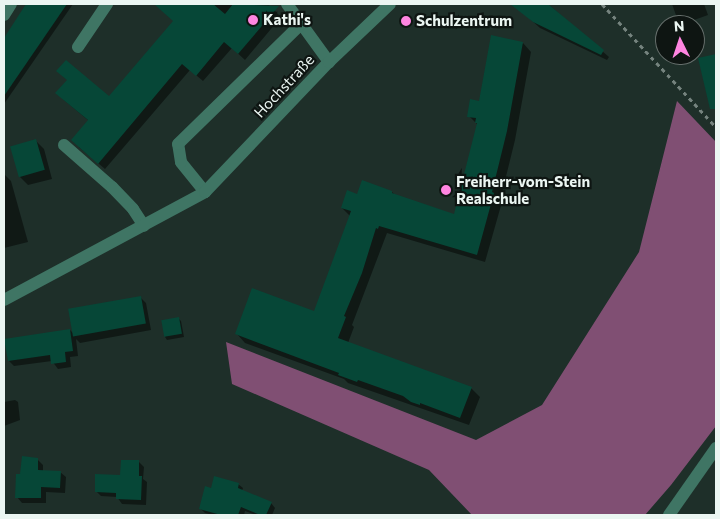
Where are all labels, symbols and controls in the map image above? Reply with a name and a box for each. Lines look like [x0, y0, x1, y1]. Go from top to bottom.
place label: Kathi's [263, 11, 311, 29]
place label: Schulzentrum [416, 12, 512, 30]
marker: Kathi's [247, 14, 259, 26]
marker: Schulzentrum [400, 15, 412, 27]
north arrow [655, 15, 705, 65]
text: N [673, 17, 685, 34]
street label: Hochstraße [250, 51, 318, 121]
place label: Freiherr-vom-Stein Realschule [456, 172, 590, 207]
marker: Freiherr-vom-Stein Realschule [440, 184, 452, 196]

